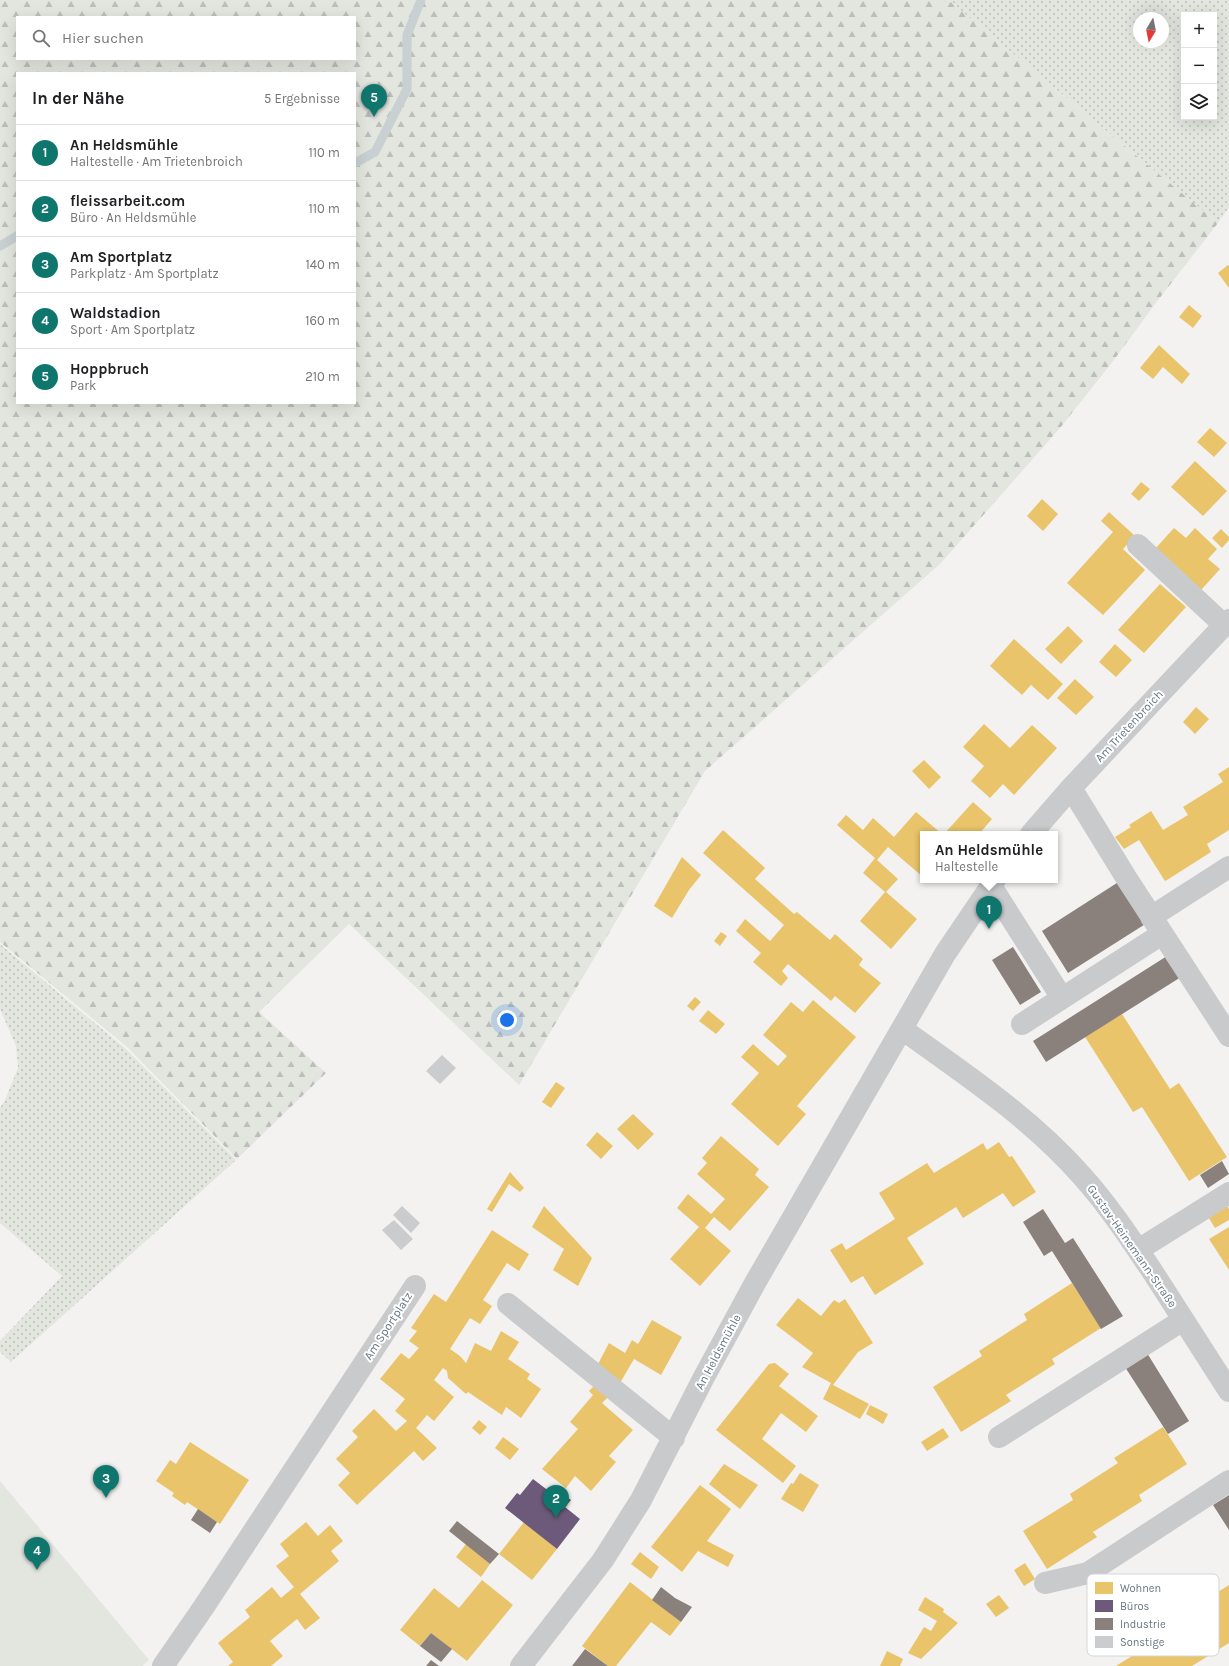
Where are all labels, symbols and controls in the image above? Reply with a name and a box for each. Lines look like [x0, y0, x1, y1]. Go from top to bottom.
north arrow [1133, 12, 1169, 48]
map controls [1181, 12, 1217, 120]
button: + [1181, 12, 1217, 48]
search box [16, 16, 356, 60]
icon: search [30, 27, 52, 49]
text: Hier suchen [62, 29, 144, 47]
button: − [1181, 48, 1217, 84]
pin: 5 [361, 84, 387, 117]
button: layers [1181, 84, 1217, 120]
text: In der Nähe [32, 88, 124, 108]
text: 5 Ergebnisse [264, 91, 340, 106]
text: An Heldsmühle [70, 136, 178, 154]
text: 1 [43, 145, 47, 160]
text: 110 m [308, 145, 340, 160]
text: Haltestelle · Am Trietenbroich [70, 154, 243, 169]
text: fleissarbeit.com [70, 192, 185, 210]
text: 2 [41, 201, 49, 216]
text: 110 m [308, 201, 340, 216]
text: Büro · An Heldsmühle [70, 210, 196, 225]
text: Am Sportplatz [70, 248, 172, 266]
text: 3 [41, 257, 49, 272]
text: 140 m [305, 257, 340, 272]
text: Parkplatz · Am Sportplatz [70, 266, 219, 281]
text: Waldstadion [70, 304, 161, 322]
text: 4 [41, 313, 49, 328]
text: 160 m [305, 313, 340, 328]
text: Sport · Am Sportplatz [70, 322, 195, 337]
text: Hoppbruch [70, 360, 149, 378]
text: 5 [41, 369, 49, 384]
text: 210 m [305, 369, 340, 384]
text: Park [70, 378, 96, 393]
street label: Am Trietenbroich [1092, 687, 1166, 765]
popup [920, 831, 1058, 883]
text: An Heldsmühle [935, 841, 1043, 859]
text: Haltestelle [935, 859, 998, 874]
pin: 1 [976, 896, 1002, 929]
your location [497, 1010, 517, 1030]
street label: Gustav-Heinemann-Straße [1084, 1182, 1180, 1310]
street label: Am Sportplatz [361, 1289, 415, 1362]
street label: An Heldsmühle [692, 1312, 744, 1392]
pin: 3 [93, 1465, 119, 1498]
pin: 2 [543, 1485, 569, 1518]
pin: 4 [24, 1537, 50, 1570]
legend [1087, 1574, 1219, 1656]
text: Wohnen [1120, 1582, 1161, 1595]
text: Büros [1120, 1600, 1149, 1613]
text: Industrie [1120, 1618, 1166, 1631]
text: Sonstige [1120, 1636, 1165, 1649]

